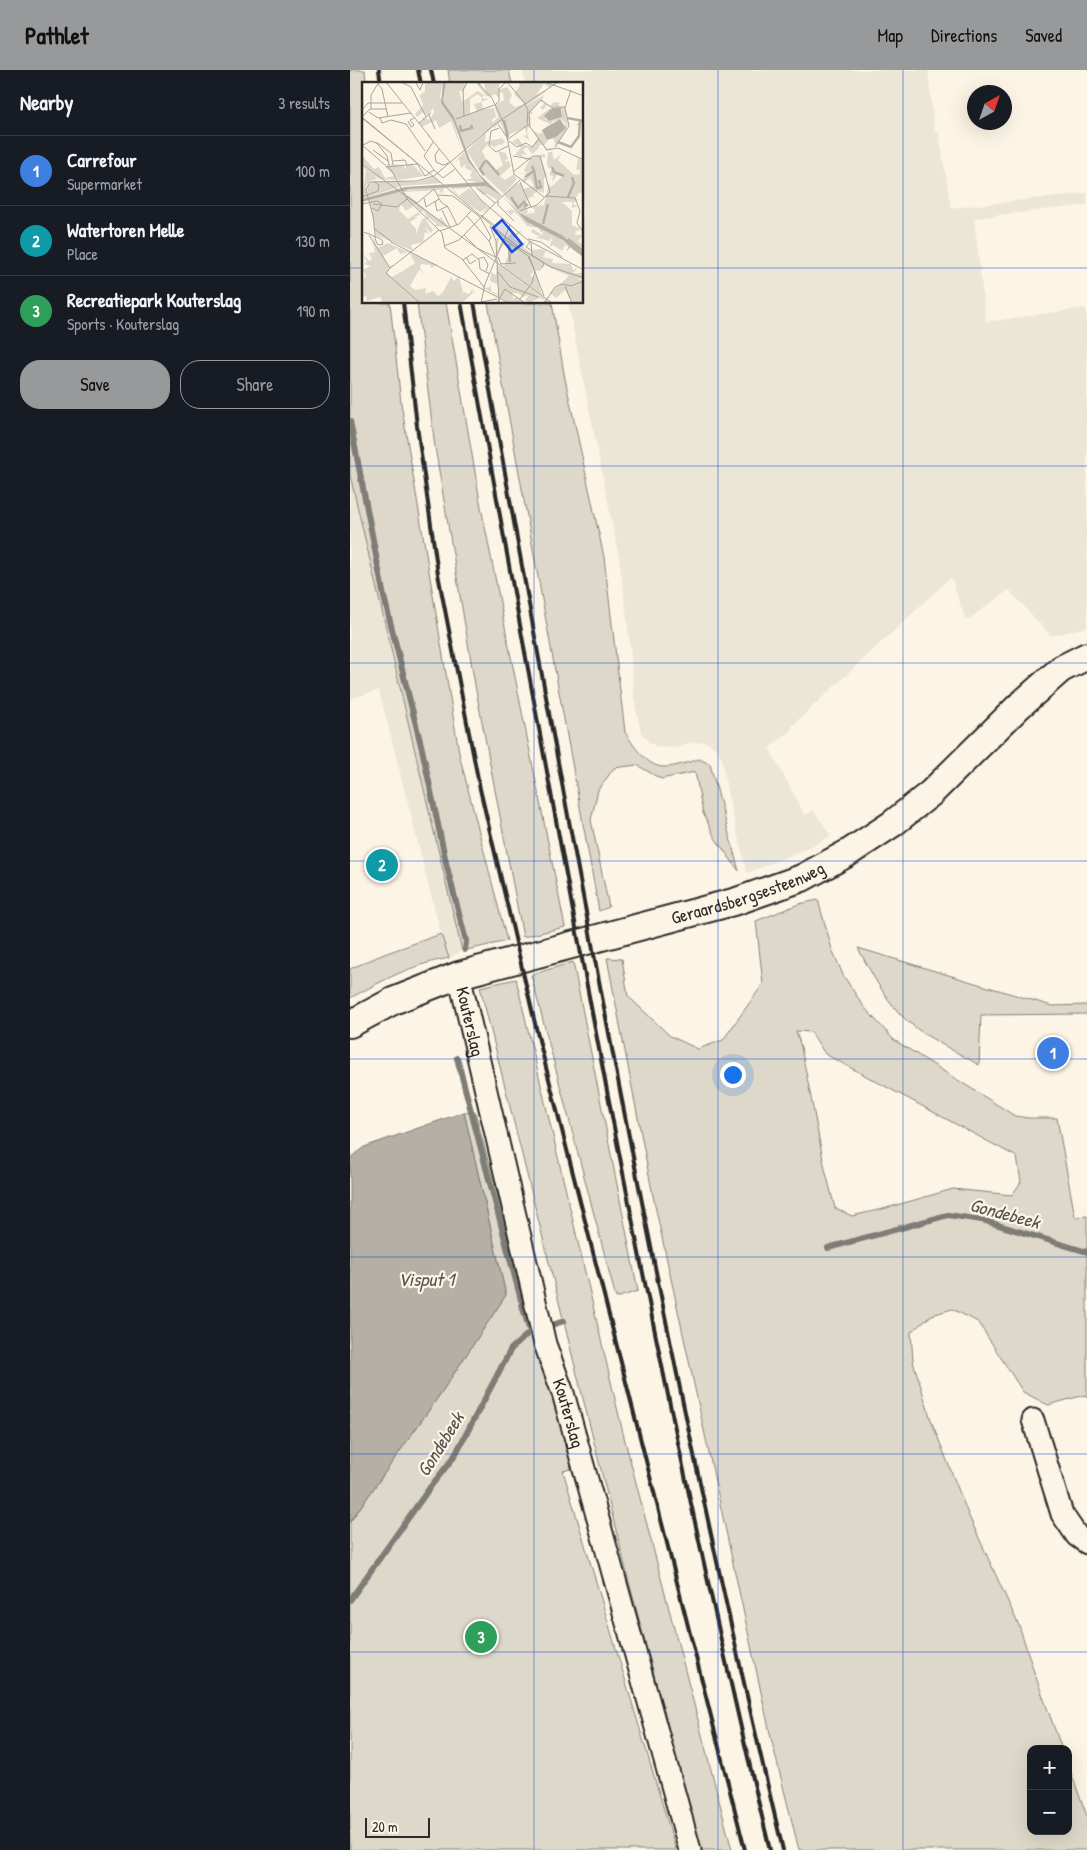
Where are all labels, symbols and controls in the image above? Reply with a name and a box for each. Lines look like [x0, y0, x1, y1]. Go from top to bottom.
text: Pathlet [25, 19, 88, 51]
text: Map [878, 23, 903, 48]
text: Directions [931, 23, 997, 48]
text: Saved [1025, 23, 1062, 48]
inset map [362, 82, 584, 304]
north arrow [967, 85, 1012, 130]
text: Nearby [20, 88, 73, 117]
text: 3 results [278, 92, 330, 114]
text: Carrefour [67, 147, 136, 173]
text: 1 [33, 160, 39, 182]
text: 100 m [295, 160, 330, 182]
text: Supermarket [67, 173, 142, 195]
text: Watertoren Melle [67, 217, 184, 243]
text: 2 [32, 230, 40, 252]
text: 130 m [295, 230, 330, 252]
text: Place [67, 243, 98, 265]
text: Recreatiepark Kouterslag [67, 287, 241, 313]
text: 3 [32, 300, 40, 322]
text: 190 m [297, 300, 330, 322]
text: Sports · Kouterslag [67, 313, 179, 335]
button: Save [20, 360, 170, 409]
button: Share [180, 360, 330, 409]
pin: 2 [366, 846, 398, 884]
street label: Geraardsbergsesteenweg [668, 855, 829, 930]
street label: Kouterslag [450, 984, 491, 1059]
pin: 1 [1037, 1034, 1069, 1072]
your location [720, 1062, 746, 1088]
water label: Gondebeek [967, 1191, 1045, 1235]
water label: Visput 1 [398, 1266, 457, 1292]
street label: Kouterslag [547, 1375, 591, 1451]
water label: Gondebeek [410, 1405, 471, 1481]
pin: 3 [465, 1618, 497, 1656]
map controls [1027, 1745, 1072, 1835]
button: + [1027, 1745, 1072, 1790]
button: − [1027, 1790, 1072, 1835]
scale bar [365, 1815, 430, 1838]
text: 20 m [372, 1817, 398, 1836]

